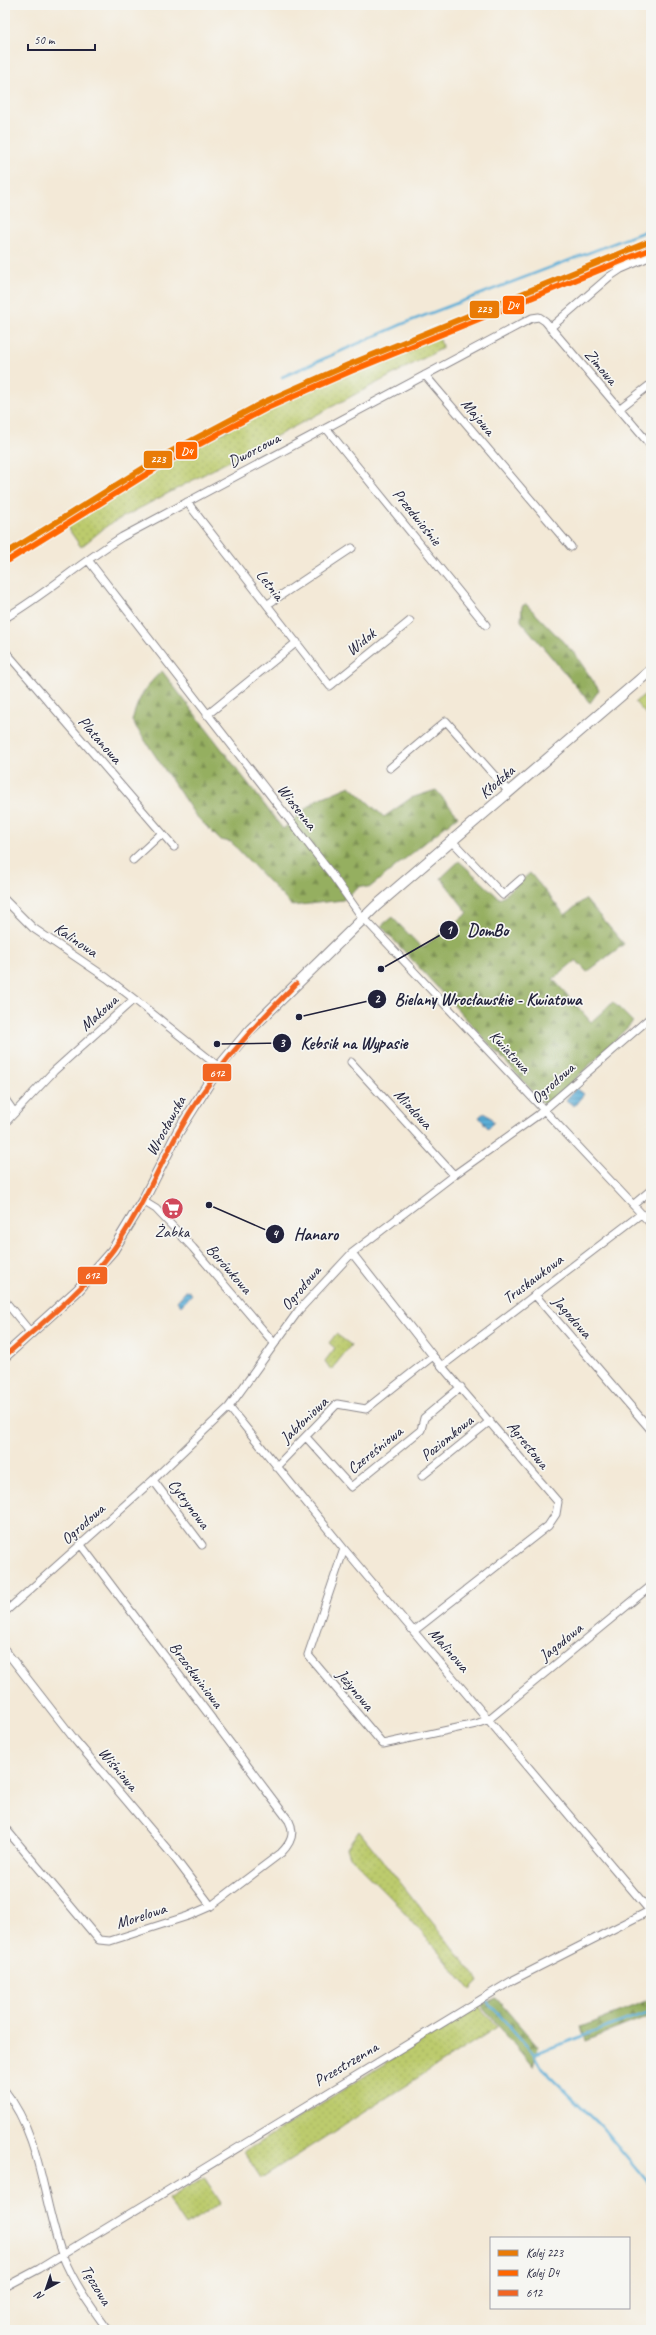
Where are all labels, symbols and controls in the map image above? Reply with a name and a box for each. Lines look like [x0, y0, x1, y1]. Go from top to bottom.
scale bar [28, 26, 95, 52]
text: 50 m [34, 32, 56, 48]
line badge: D4 [502, 295, 525, 315]
text: D4 [507, 298, 521, 312]
line badge: 223 [469, 300, 500, 319]
text: 223 [477, 302, 492, 316]
street label: Zimowa [580, 345, 623, 390]
street label: Majowa [457, 394, 500, 441]
street label: Dworcowa [225, 427, 285, 472]
line badge: D4 [175, 441, 198, 460]
text: D4 [181, 444, 195, 458]
line badge: 223 [143, 450, 173, 469]
text: 223 [151, 452, 166, 466]
street label: Przedwiośnie [388, 484, 447, 551]
street label: Letnia [252, 565, 289, 606]
street label: Widok [342, 623, 381, 660]
street label: Platanowa [74, 712, 127, 769]
street label: Kłodzka [475, 760, 520, 803]
street label: Wiosenna [273, 780, 322, 835]
callout: DomBo [439, 915, 516, 944]
street label: Kalinowa [50, 918, 102, 962]
text: DomBo [468, 920, 510, 941]
text: 1 [446, 922, 453, 938]
callout: Bielany Wrocławskie - Kwiatowa [367, 984, 590, 1013]
text: Bielany Wrocławskie - Kwiatowa [394, 989, 583, 1010]
street label: Makowa [76, 990, 123, 1035]
text: 2 [374, 991, 381, 1007]
street label: Kwiatowa [485, 1026, 536, 1078]
callout: Kebsik na Wypasie [272, 1028, 416, 1057]
text: Kebsik na Wypasie [301, 1033, 409, 1054]
text: 3 [279, 1035, 286, 1051]
street label: Ogrodowa [527, 1057, 580, 1108]
line badge: 612 [202, 1063, 232, 1082]
text: 612 [209, 1066, 226, 1080]
street label: Miodowa [389, 1085, 437, 1134]
street label: Wrocławska [142, 1091, 191, 1159]
supermarket icon: Żabka [159, 1196, 185, 1222]
callout: Hanaro [265, 1220, 346, 1249]
place label: Żabka [155, 1222, 191, 1242]
text: Hanaro [294, 1224, 340, 1245]
text: 4 [272, 1226, 279, 1242]
street label: Borówkowa [202, 1240, 257, 1299]
street label: Truskawkowa [499, 1249, 568, 1308]
street label: Ogrodowa [277, 1261, 326, 1314]
line badge: 612 [77, 1266, 108, 1285]
text: 612 [84, 1268, 101, 1282]
street label: Jagodowa [547, 1291, 597, 1343]
street label: Jabłoniowa [275, 1392, 333, 1448]
street label: Poziomkowa [417, 1410, 479, 1465]
street label: Agrestowa [503, 1417, 554, 1474]
street label: Czereśniowa [343, 1421, 408, 1478]
street label: Cytrynowa [164, 1475, 215, 1534]
street label: Ogrodowa [57, 1498, 110, 1549]
street label: Jagodowa [534, 1618, 588, 1666]
street label: Malinowa [424, 1624, 474, 1677]
street label: Brzoskwiniowa [165, 1638, 228, 1713]
street label: Jeżynowa [331, 1664, 379, 1716]
street label: Wiśniowa [94, 1743, 143, 1796]
street label: Morelowa [113, 1898, 170, 1934]
street label: Przestrzenna [310, 2036, 383, 2091]
legend [490, 2237, 630, 2309]
text: Kolej 223 [526, 2245, 565, 2261]
street label: Tęczowa [76, 2261, 117, 2310]
text: Kolej D4 [526, 2265, 561, 2281]
north arrow [26, 2269, 66, 2309]
text: 612 [526, 2285, 544, 2301]
text: N [31, 2288, 47, 2304]

